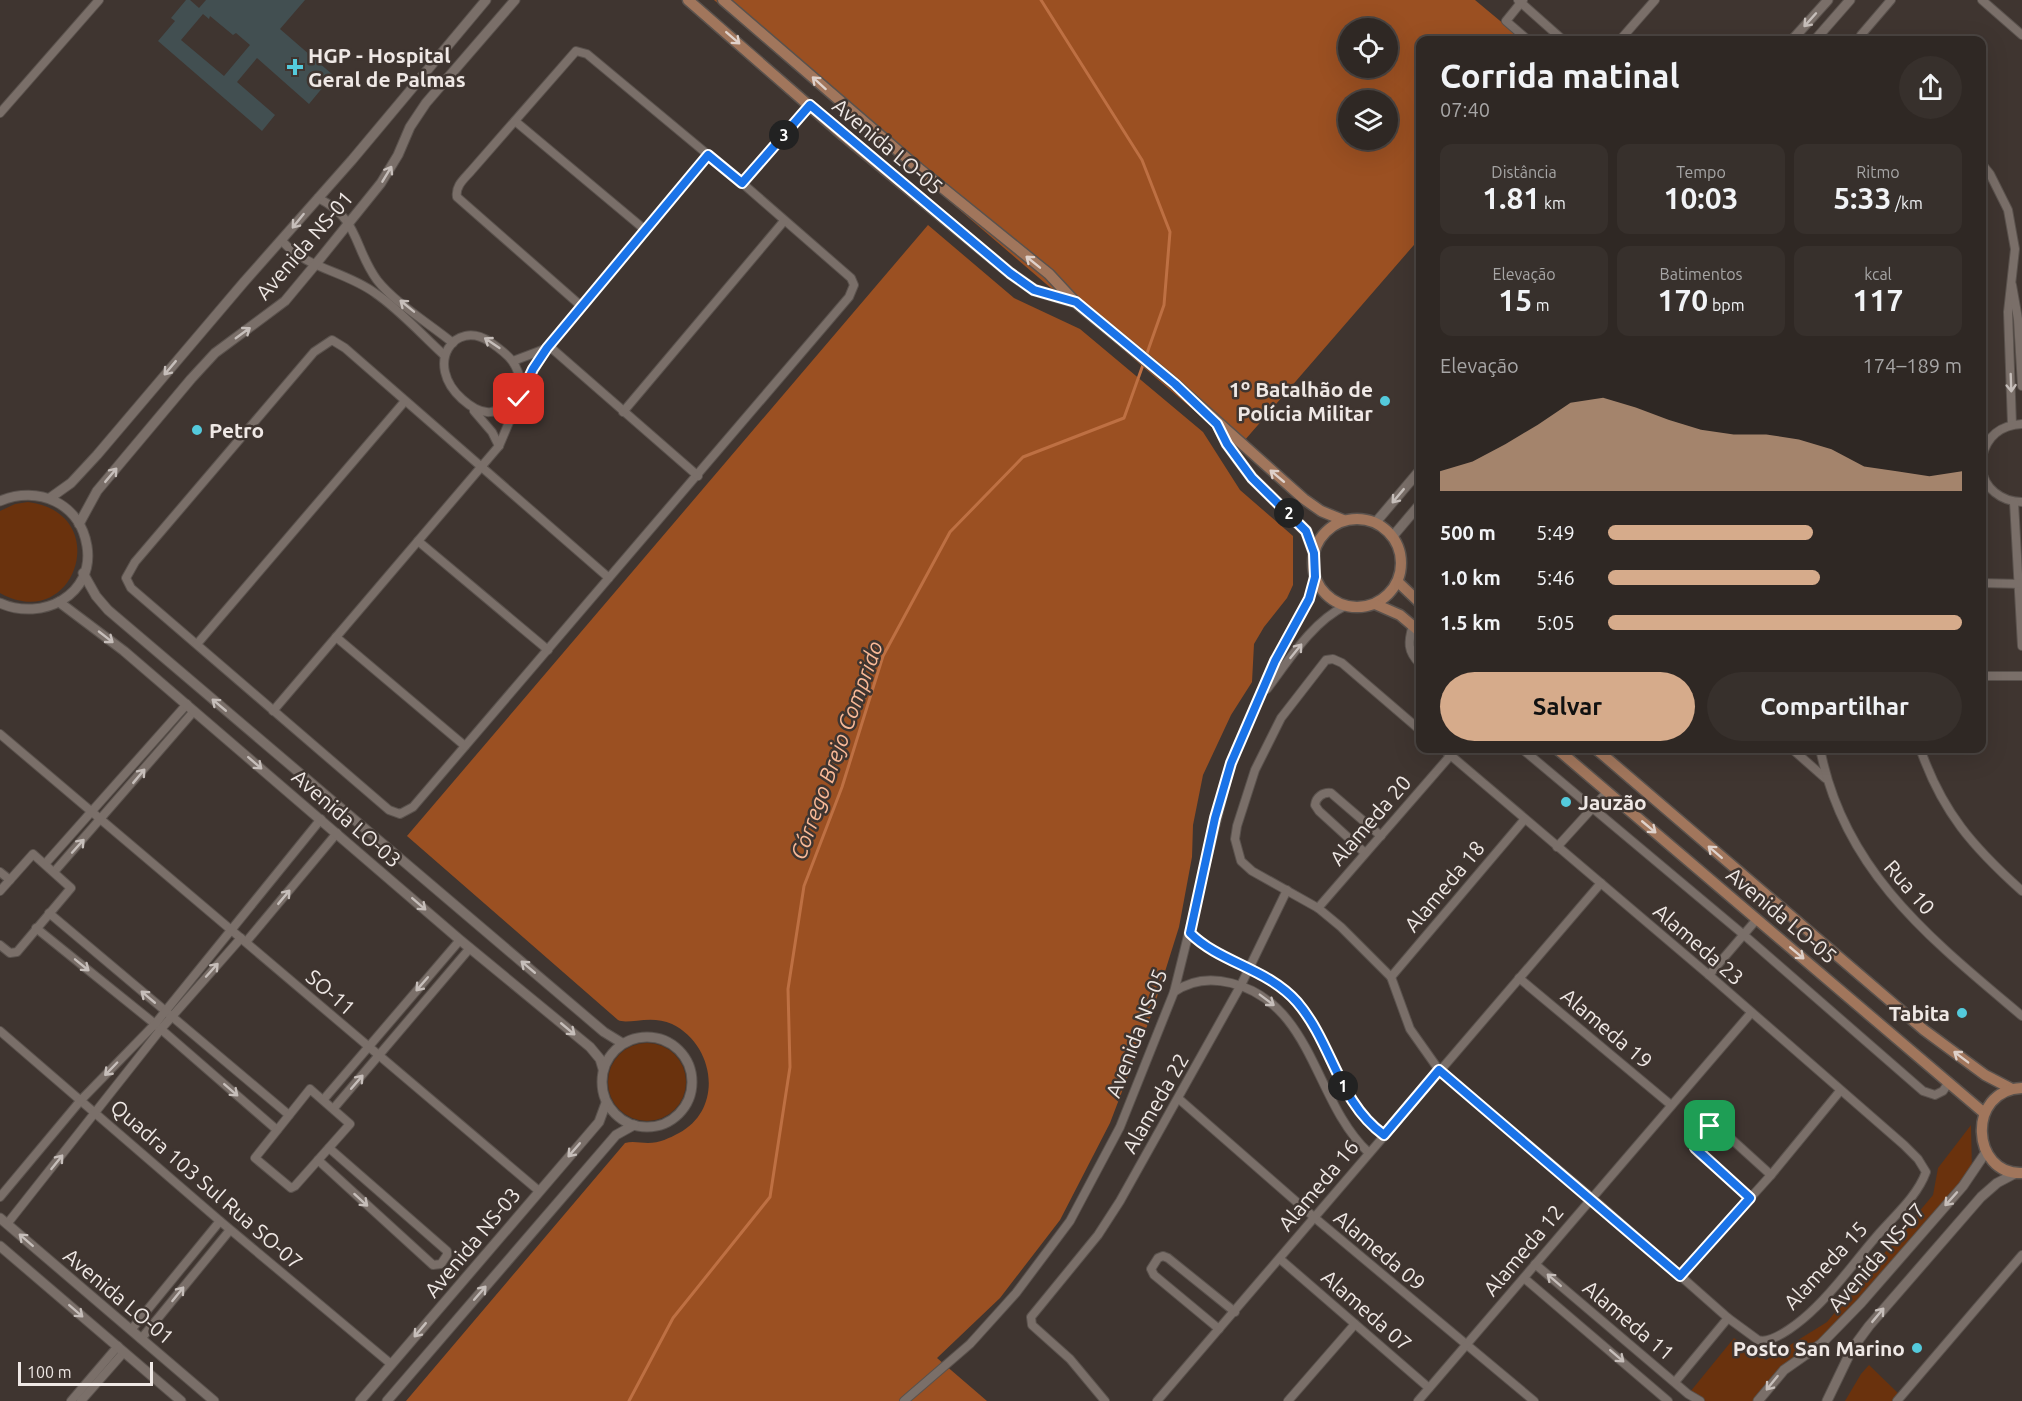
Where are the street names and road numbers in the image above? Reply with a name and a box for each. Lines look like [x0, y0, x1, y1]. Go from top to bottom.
street label: Avenida LO-05 [828, 93, 948, 199]
street label: Avenida NS-01 [250, 186, 358, 304]
street label: Avenida LO-03 [288, 764, 406, 872]
street label: Alameda 20 [1324, 770, 1416, 870]
street label: Alameda 18 [1399, 836, 1489, 936]
street label: Rua 10 [1880, 855, 1940, 919]
street label: Avenida LO-05 [1722, 862, 1842, 968]
street label: Alameda 23 [1649, 898, 1749, 990]
street label: SO-11 [302, 964, 360, 1020]
street label: Avenida NS-05 [1100, 965, 1172, 1101]
street label: Alameda 19 [1557, 983, 1657, 1073]
street label: Alameda 22 [1117, 1049, 1193, 1157]
street label: Quadra 103 Sul Rua SO-07 [106, 1094, 308, 1274]
street label: Alameda 16 [1273, 1135, 1363, 1235]
street label: Avenida NS-03 [419, 1182, 525, 1302]
street label: Avenida NS-07 [1822, 1198, 1930, 1316]
street label: Alameda 12 [1478, 1200, 1568, 1300]
street label: Alameda 09 [1330, 1205, 1430, 1295]
street label: Alameda 15 [1778, 1216, 1872, 1314]
street label: Avenida LO-01 [59, 1243, 179, 1349]
street label: Alameda 07 [1317, 1264, 1417, 1356]
street label: Alameda 11 [1579, 1275, 1679, 1365]

